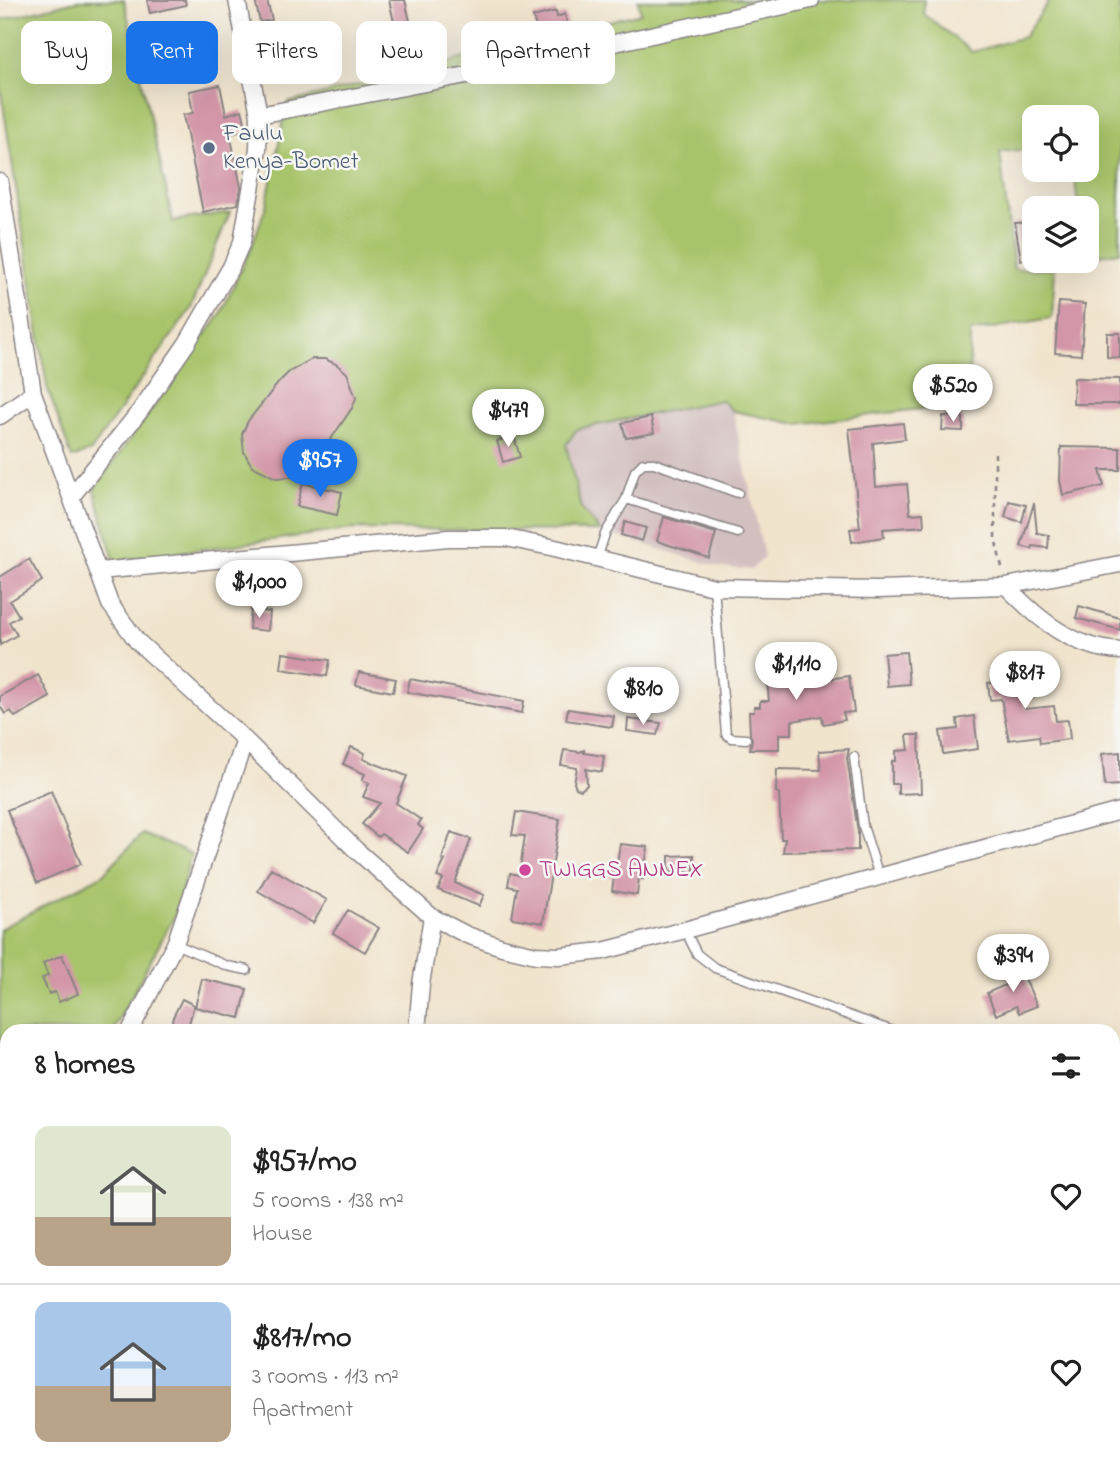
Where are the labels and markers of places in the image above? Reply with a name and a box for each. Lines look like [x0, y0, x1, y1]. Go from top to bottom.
place label: Faulu Kenya-Bomet [222, 117, 359, 181]
marker: Faulu Kenya-Bomet [201, 140, 217, 156]
pin: $520 [912, 364, 994, 424]
pin: $479 [467, 390, 549, 449]
pin: $957 [279, 440, 361, 499]
pin: $1,000 [202, 560, 316, 620]
pin: $1,110 [739, 642, 853, 702]
pin: $817 [984, 652, 1066, 711]
pin: $810 [602, 668, 684, 727]
place label: TWIGGS ANNEX [539, 853, 704, 888]
marker: TWIGGS ANNEX [517, 862, 533, 878]
pin: $394 [972, 934, 1054, 994]

